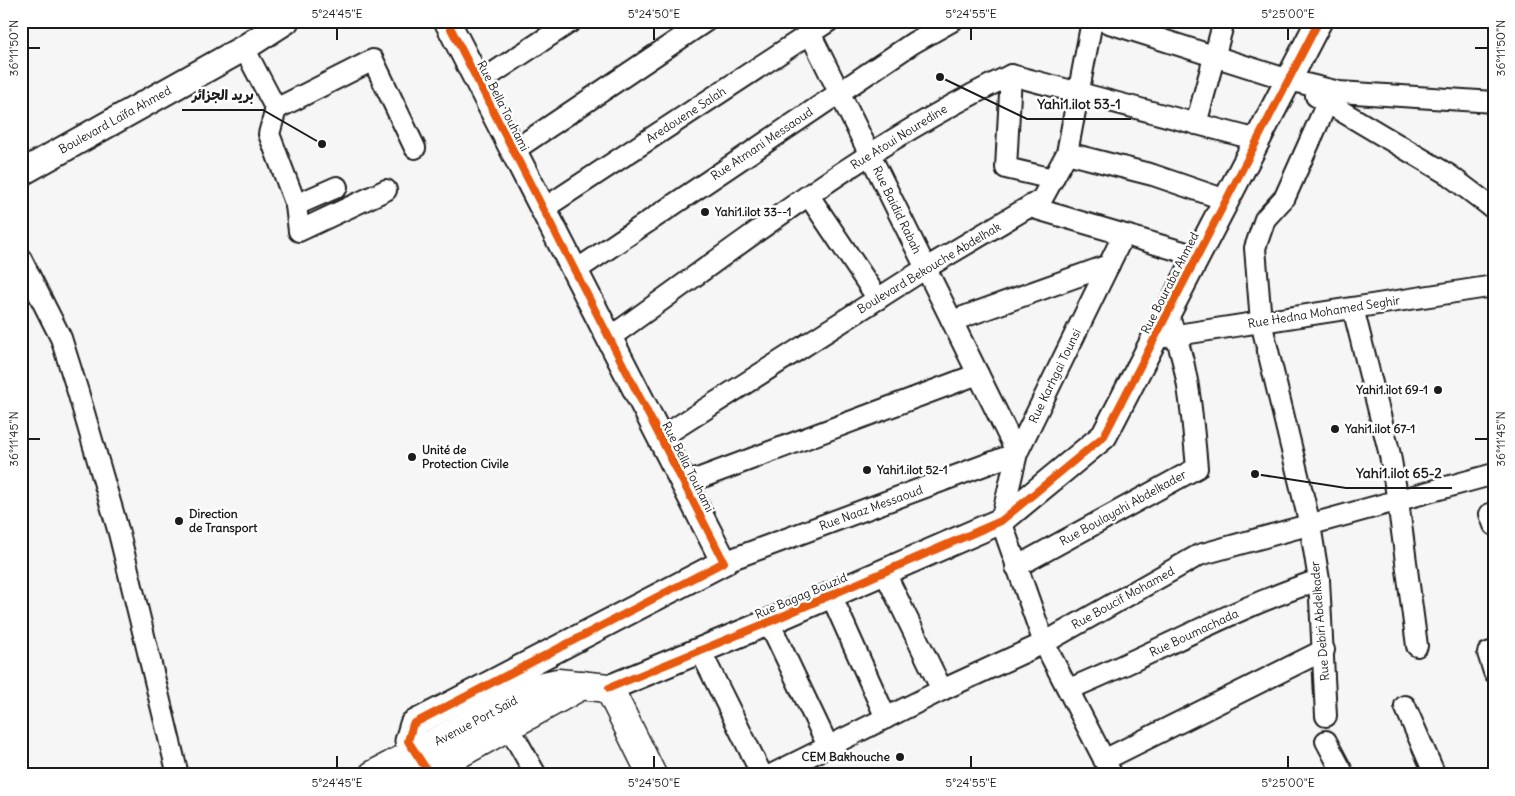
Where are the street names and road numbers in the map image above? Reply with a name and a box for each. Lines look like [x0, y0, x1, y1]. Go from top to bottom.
street label: Rue Bella Touhami [474, 58, 533, 153]
street label: Boulevard Laïfa Ahmed [56, 82, 174, 157]
street label: Aredouene Salah [643, 83, 729, 146]
street label: Rue Atoui Nouredine [848, 101, 950, 172]
street label: Rue Atmani Messaoud [708, 104, 816, 183]
street label: Rue Baidid Rabah [870, 163, 925, 256]
street label: Boulevard Bekouche Abdelhak [854, 219, 1003, 316]
street label: Rue Bouraba Ahmed [1137, 229, 1202, 336]
street label: Rue Hedna Mohamed Seghir [1247, 292, 1401, 331]
street label: Rue Karhgai Tounsi [1025, 326, 1084, 425]
street label: Rue Bella Touhami [659, 419, 718, 514]
street label: Rue Boulayahi Abdelkader [1057, 466, 1189, 549]
street label: Rue Naaz Messaoud [817, 482, 925, 533]
street label: Rue Debiri Abdelkader [1307, 560, 1332, 682]
street label: Rue Boucif Mohamed [1069, 563, 1177, 632]
street label: Rue Bagag Bouzid [752, 569, 849, 622]
street label: Rue Boumachada [1147, 605, 1241, 660]
street label: Avenue Port Saïd [432, 692, 520, 749]

